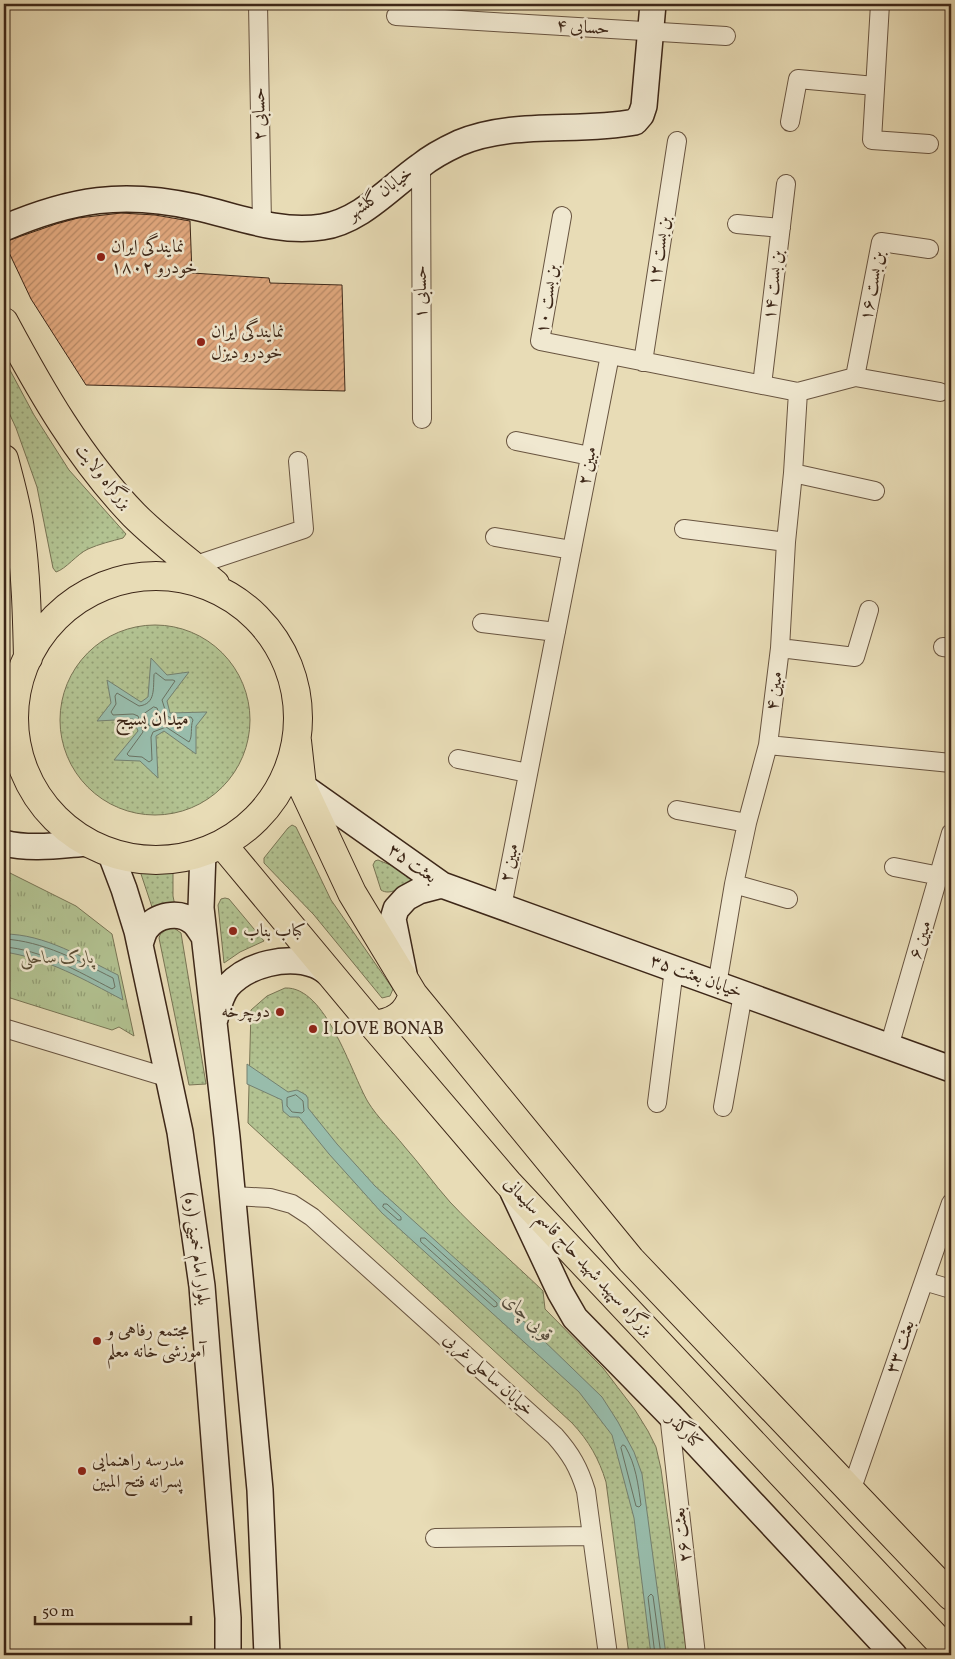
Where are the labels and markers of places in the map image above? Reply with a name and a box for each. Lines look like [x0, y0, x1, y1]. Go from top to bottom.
place label: نمایندگی ایران خودرو ۱۸۰۲ [111, 232, 197, 281]
marker: نمایندگی ایران خودرو ۱۸۰۲ [95, 251, 107, 263]
place label: نمایندگی ایران خودرو دیزل [211, 317, 284, 366]
marker: نمایندگی ایران خودرو دیزل [195, 336, 207, 348]
place label: کباب بناب [243, 919, 306, 944]
marker: کباب بناب [227, 925, 239, 937]
place label: دوچرخه [221, 1000, 270, 1025]
marker: دوچرخه [274, 1006, 286, 1018]
place label: I LOVE BONAB [323, 1017, 444, 1042]
marker: I LOVE BONAB [307, 1023, 319, 1035]
place label: مجتمع رفاهی و آموزشی خانه معلم [105, 1319, 207, 1369]
marker: مجتمع رفاهی و آموزشی خانه معلم [91, 1335, 103, 1347]
place label: مدرسه راهنمایی پسرانه فتح المبین [92, 1449, 185, 1497]
marker: مدرسه راهنمایی پسرانه فتح المبین [76, 1465, 88, 1477]

